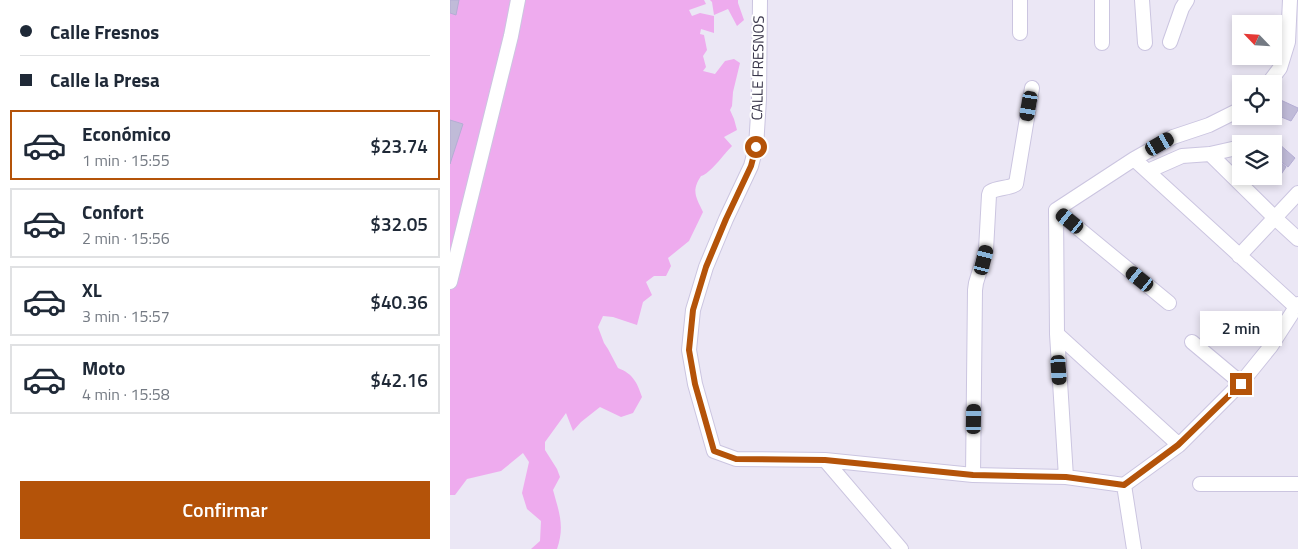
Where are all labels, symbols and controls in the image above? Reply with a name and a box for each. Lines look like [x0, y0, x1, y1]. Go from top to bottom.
street label: CALLE FRESNOS [745, 15, 770, 121]
north arrow [1232, 15, 1282, 65]
map controls [1232, 15, 1282, 185]
text: Calle Fresnos [50, 17, 159, 46]
text: Calle la Presa [50, 65, 160, 94]
button: locate [1232, 75, 1282, 125]
car [1019, 90, 1038, 122]
text: Económico [82, 119, 171, 148]
icon: car [22, 123, 67, 168]
car [1143, 130, 1176, 158]
text: $23.74 [370, 131, 428, 160]
button: layers [1232, 135, 1282, 185]
route start [745, 136, 767, 158]
text: 1 min · 15:55 [82, 148, 170, 172]
text: Confort [82, 197, 144, 226]
icon: car [22, 201, 67, 246]
car [1053, 206, 1086, 236]
text: $32.05 [370, 209, 428, 238]
text: 2 min · 15:56 [82, 226, 170, 250]
car [973, 244, 994, 276]
car [1123, 264, 1156, 294]
text: XL [82, 275, 102, 304]
icon: car [22, 279, 67, 324]
text: $40.36 [370, 287, 428, 316]
text: 3 min · 15:57 [82, 304, 170, 328]
callout: 2 min [1200, 312, 1282, 346]
text: 2 min [1222, 316, 1260, 340]
text: Moto [82, 353, 125, 382]
car [1050, 355, 1067, 385]
icon: car [22, 357, 67, 402]
text: $42.16 [370, 365, 428, 394]
route end [1230, 373, 1252, 395]
text: 4 min · 15:58 [82, 382, 170, 406]
car [966, 404, 981, 434]
button: Confirmar [20, 481, 430, 539]

